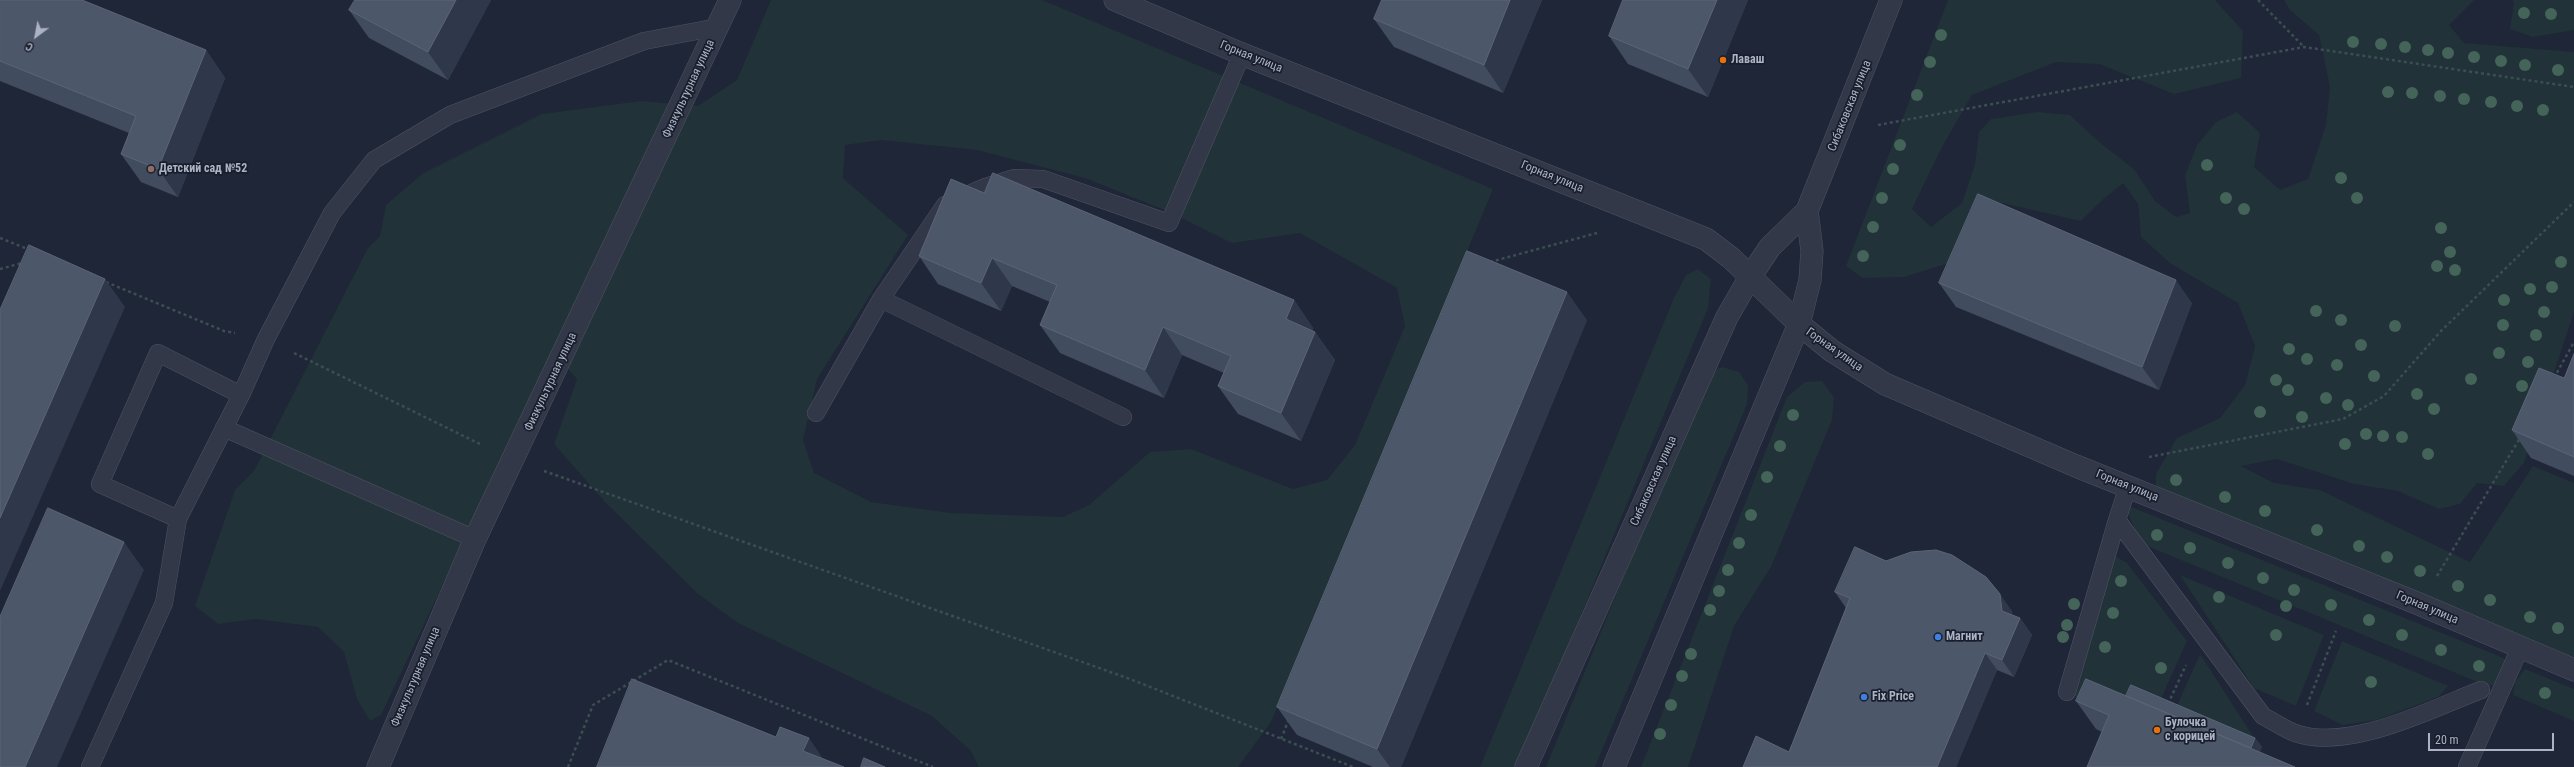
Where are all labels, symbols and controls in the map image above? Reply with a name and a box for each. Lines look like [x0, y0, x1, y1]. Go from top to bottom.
north arrow [16, 16, 56, 56]
street label: Физкультурная улица [660, 37, 718, 141]
street label: Горная улица [1218, 38, 1284, 76]
text: С [23, 39, 35, 54]
place label: Лаваш [1731, 53, 1764, 67]
marker: Лаваш [1718, 55, 1728, 65]
street label: Сибаковская улица [1825, 58, 1875, 154]
street label: Горная улица [1519, 158, 1585, 196]
place label: Детский сад №52 [159, 162, 247, 176]
marker: Детский сад №52 [146, 164, 156, 174]
street label: Горная улица [1803, 325, 1865, 375]
street label: Физкультурная улица [522, 330, 580, 434]
street label: Сибаковская улица [1628, 434, 1680, 528]
street label: Горная улица [2094, 467, 2160, 505]
street label: Горная улица [2394, 588, 2460, 628]
street label: Физкультурная улица [388, 625, 444, 729]
place label: Магнит [1946, 630, 1983, 644]
marker: Магнит [1933, 632, 1943, 642]
place label: Fix Price [1872, 690, 1914, 704]
marker: Fix Price [1859, 692, 1869, 702]
place label: Булочка с корицей [2165, 716, 2215, 744]
marker: Булочка с корицей [2152, 725, 2162, 735]
scale bar [2430, 725, 2556, 751]
text: 20 m [2435, 733, 2459, 747]

